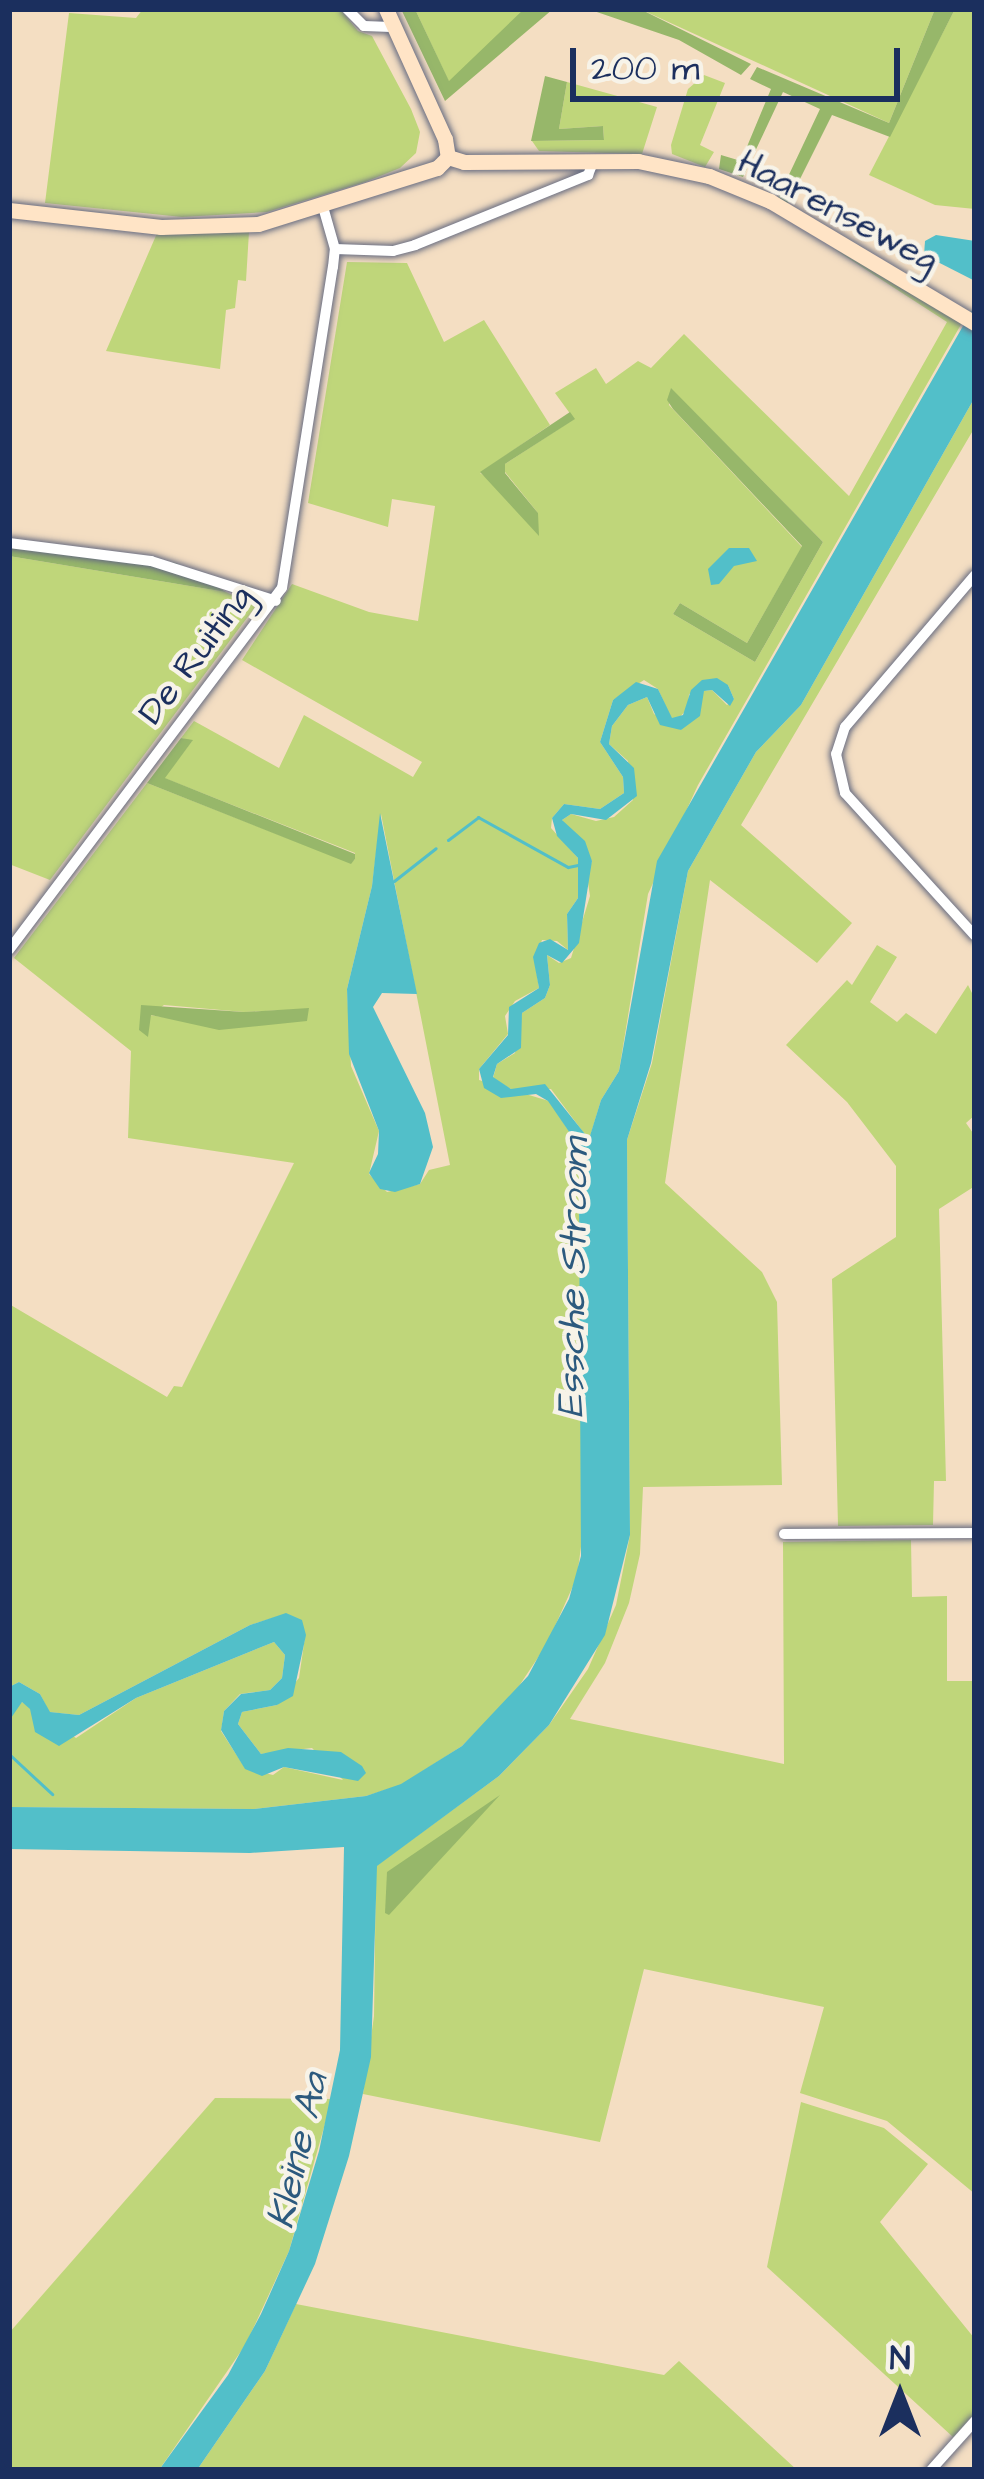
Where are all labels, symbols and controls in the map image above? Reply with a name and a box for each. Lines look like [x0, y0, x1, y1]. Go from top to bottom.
scale bar [576, 24, 906, 98]
text: 200 m [591, 43, 699, 94]
street label: Haarenseweg [731, 140, 945, 282]
street label: De Ruiting [130, 577, 262, 733]
water label: Essche Stroom [548, 1138, 600, 1418]
water label: Kleine Aa [258, 2069, 340, 2233]
north arrow [840, 2335, 960, 2455]
text: N [890, 2336, 910, 2382]

